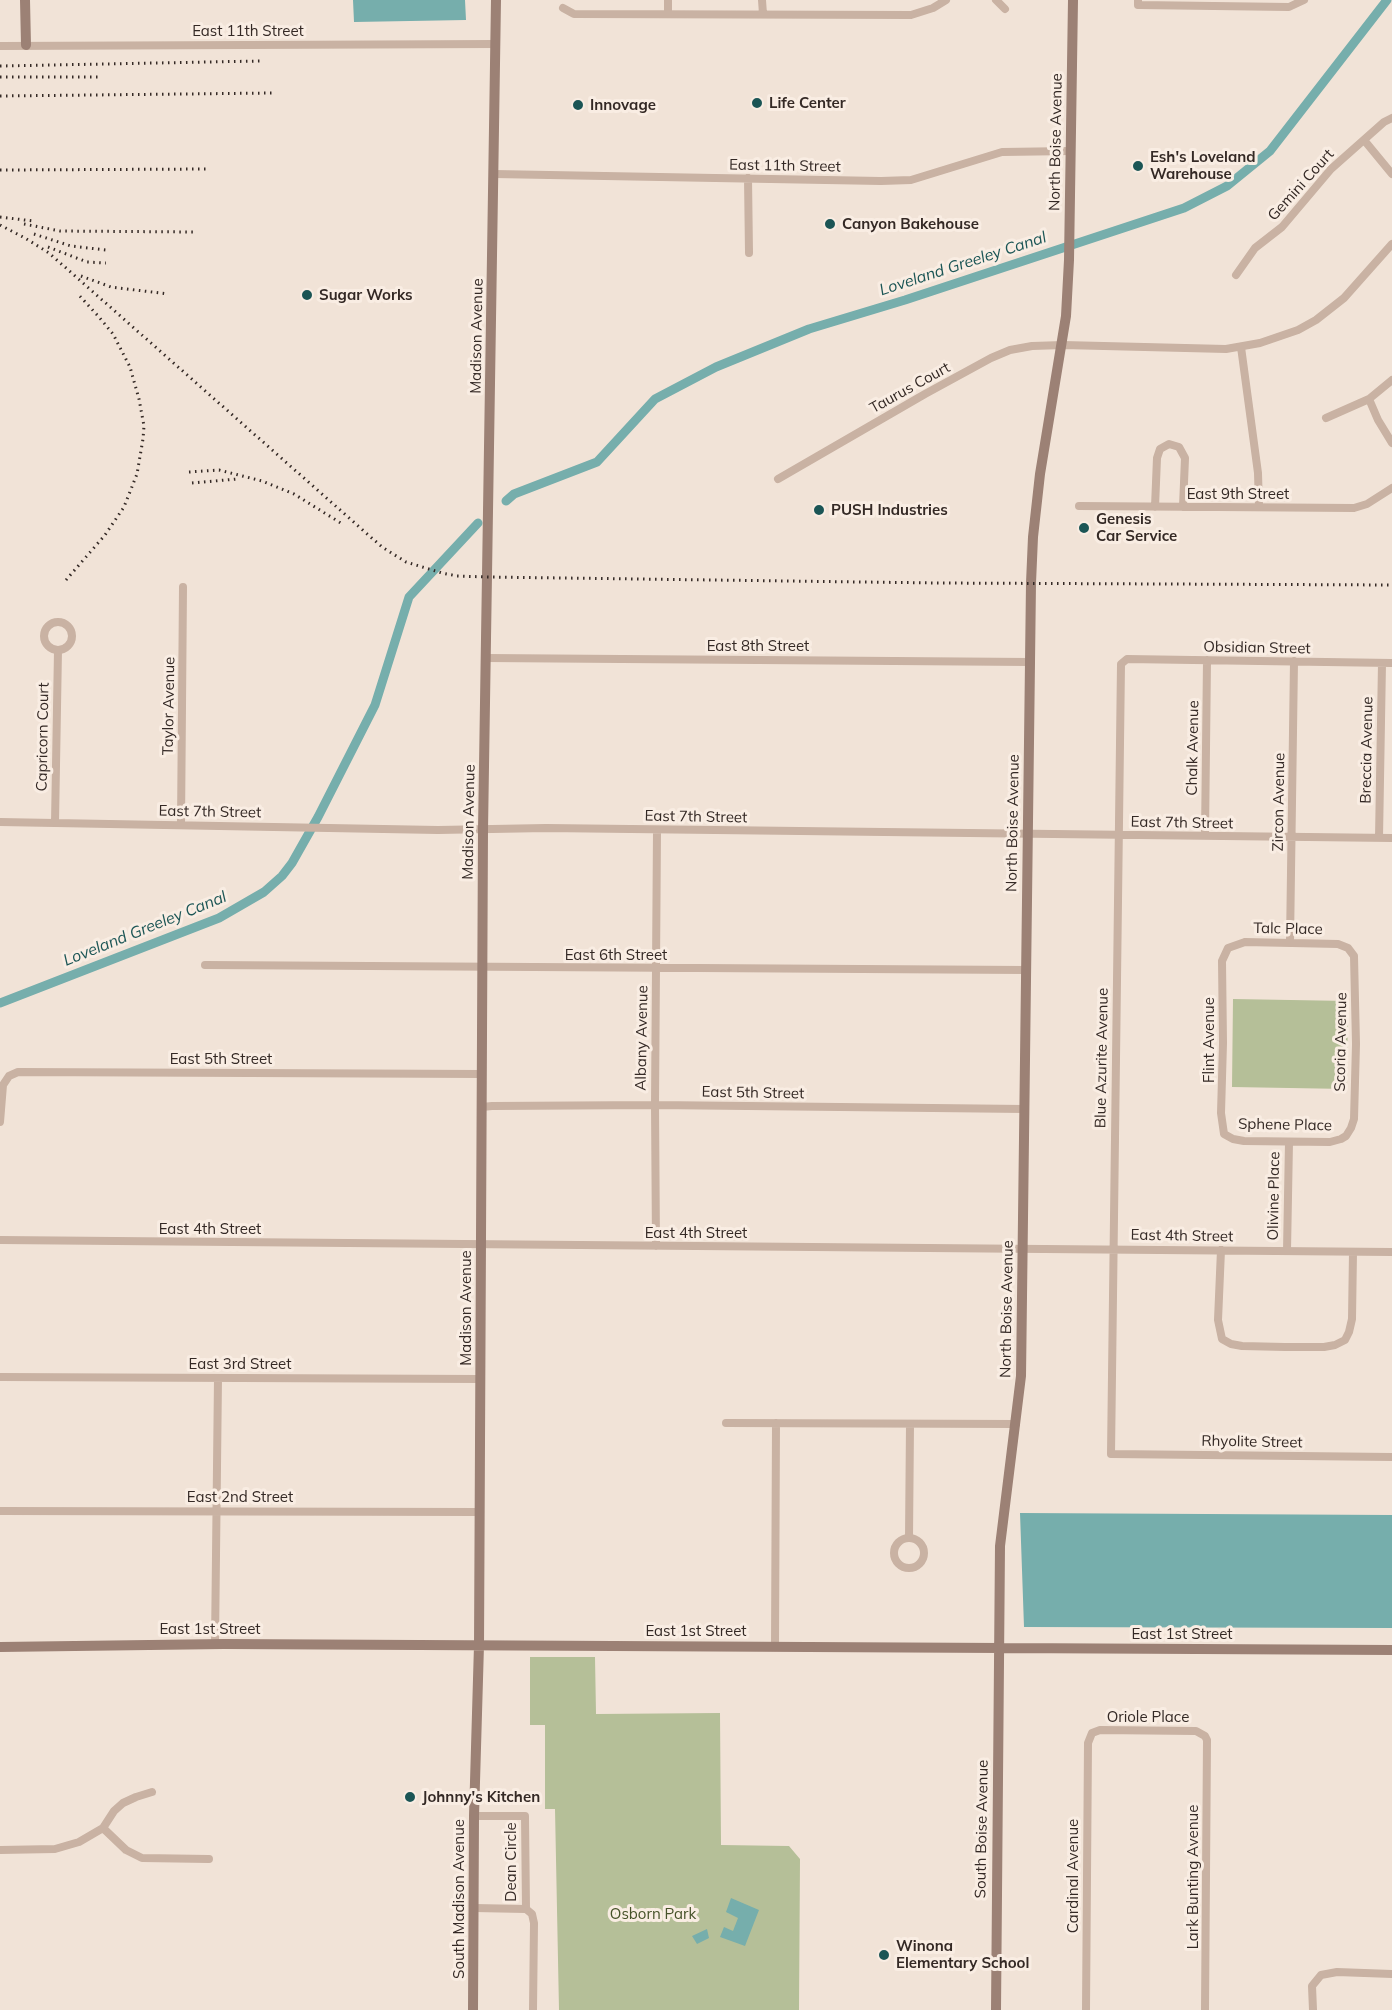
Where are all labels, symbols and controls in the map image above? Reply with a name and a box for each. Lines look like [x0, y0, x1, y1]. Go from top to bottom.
street label: East 11th Street [192, 22, 304, 40]
street label: North Boise Avenue [1046, 73, 1066, 211]
place label: Life Center [769, 94, 846, 112]
place label: Innovage [590, 96, 656, 114]
marker: Life Center [750, 96, 764, 110]
marker: Innovage [571, 98, 585, 112]
street label: Gemini Court [1264, 145, 1338, 225]
place label: Esh's Loveland Warehouse [1150, 148, 1256, 183]
street label: East 11th Street [729, 156, 841, 176]
marker: Esh's Loveland Warehouse [1131, 159, 1145, 173]
place label: Canyon Bakehouse [842, 215, 979, 233]
marker: Canyon Bakehouse [823, 217, 837, 231]
water label: Loveland Greeley Canal [877, 228, 1049, 300]
street label: Madison Avenue [467, 278, 487, 394]
place label: Sugar Works [319, 286, 413, 304]
marker: Sugar Works [300, 288, 314, 302]
street label: Taurus Court [867, 359, 953, 417]
street label: East 9th Street [1187, 485, 1289, 503]
place label: PUSH Industries [831, 501, 948, 519]
marker: PUSH Industries [812, 503, 826, 517]
place label: Genesis Car Service [1096, 510, 1177, 545]
marker: Genesis Car Service [1077, 521, 1091, 535]
street label: East 8th Street [707, 637, 809, 655]
street label: Obsidian Street [1203, 638, 1311, 658]
street label: Taylor Avenue [159, 657, 179, 755]
street label: Capricorn Court [33, 682, 53, 792]
street label: Breccia Avenue [1357, 696, 1377, 804]
street label: Chalk Avenue [1183, 700, 1203, 796]
street label: Zircon Avenue [1269, 753, 1289, 851]
street label: North Boise Avenue [1003, 754, 1023, 892]
street label: Madison Avenue [459, 764, 479, 880]
street label: East 7th Street [159, 802, 261, 822]
street label: East 7th Street [645, 807, 747, 827]
street label: East 7th Street [1131, 813, 1233, 833]
water label: Loveland Greeley Canal [61, 887, 229, 971]
street label: Talc Place [1253, 919, 1323, 939]
street label: East 6th Street [565, 946, 667, 964]
street label: Albany Avenue [632, 985, 652, 1091]
street label: Blue Azurite Avenue [1092, 988, 1112, 1128]
street label: Scoria Avenue [1331, 992, 1351, 1092]
street label: Flint Avenue [1200, 997, 1218, 1083]
street label: East 5th Street [170, 1050, 272, 1068]
street label: East 5th Street [702, 1083, 804, 1103]
street label: Sphene Place [1238, 1115, 1332, 1135]
street label: Olivine Place [1264, 1151, 1284, 1241]
street label: East 4th Street [159, 1220, 261, 1238]
street label: East 4th Street [645, 1224, 747, 1242]
street label: East 4th Street [1131, 1226, 1233, 1246]
street label: North Boise Avenue [997, 1240, 1017, 1378]
street label: Madison Avenue [457, 1250, 475, 1366]
street label: East 3rd Street [189, 1355, 291, 1373]
street label: Rhyolite Street [1201, 1432, 1303, 1452]
street label: East 2nd Street [187, 1488, 293, 1506]
street label: East 1st Street [159, 1620, 261, 1638]
street label: East 1st Street [645, 1622, 747, 1640]
street label: East 1st Street [1131, 1625, 1233, 1643]
street label: Oriole Place [1107, 1708, 1189, 1726]
street label: South Boise Avenue [972, 1760, 992, 1898]
place label: Johnny's Kitchen [422, 1788, 540, 1806]
marker: Johnny's Kitchen [403, 1790, 417, 1804]
street label: Lark Bunting Avenue [1184, 1805, 1202, 1949]
street label: South Madison Avenue [450, 1819, 468, 1979]
street label: Cardinal Avenue [1064, 1819, 1082, 1933]
street label: Dean Circle [502, 1822, 520, 1902]
park label: Osborn Park [610, 1905, 696, 1923]
place label: Winona Elementary School [896, 1937, 1029, 1972]
marker: Winona Elementary School [877, 1948, 891, 1962]

